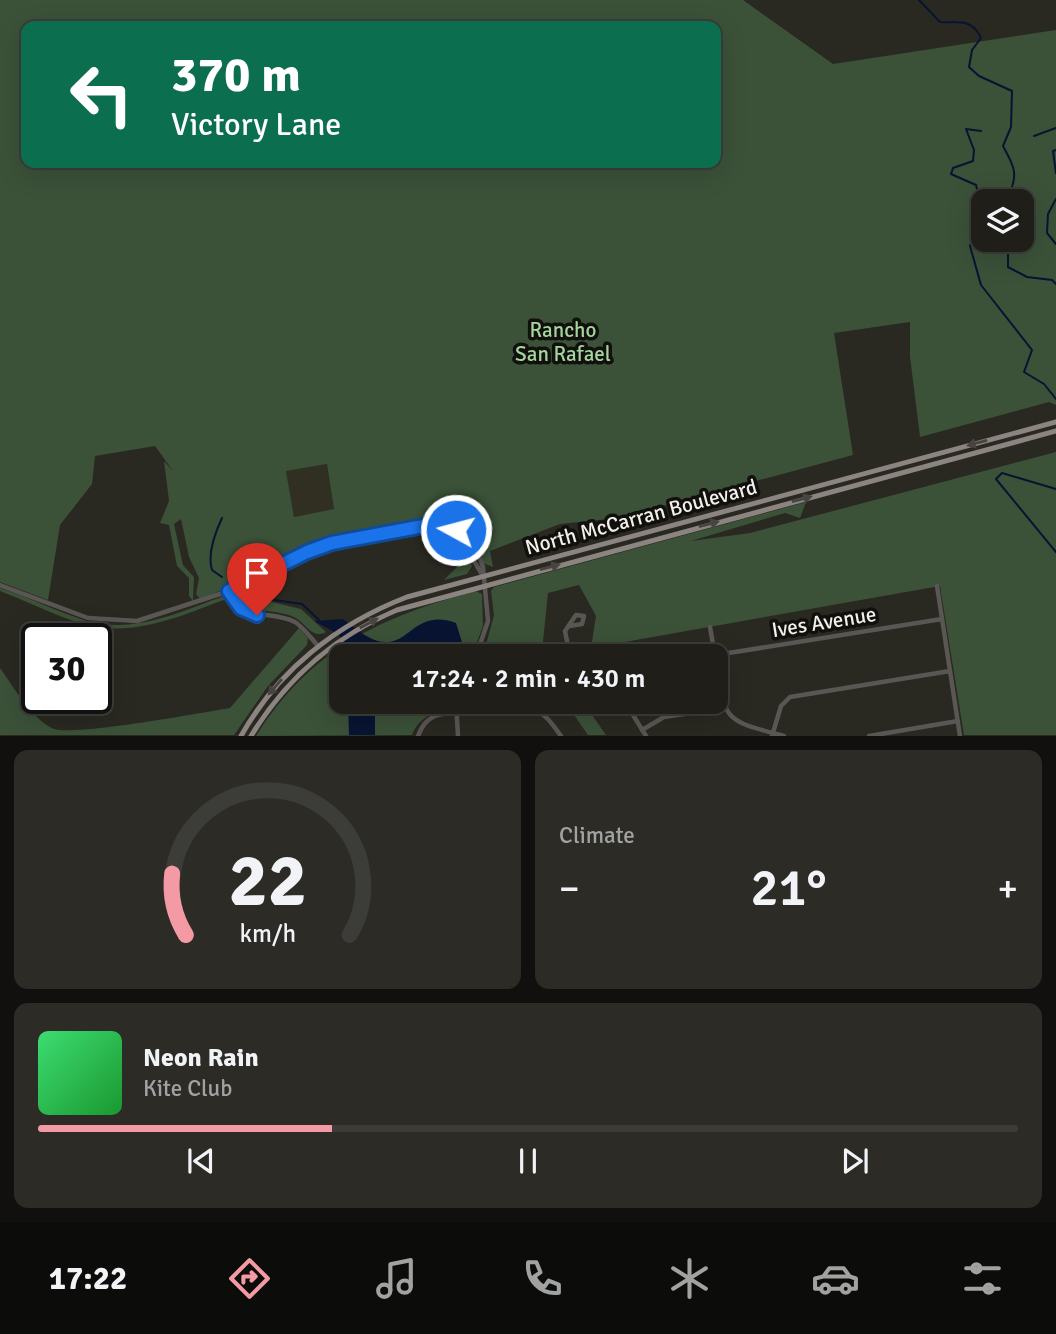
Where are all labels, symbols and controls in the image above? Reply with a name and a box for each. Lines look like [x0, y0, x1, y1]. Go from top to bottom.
text: 370 m [171, 45, 301, 105]
icon: left [56, 49, 147, 140]
text: Victory Lane [171, 105, 341, 144]
map controls [971, 189, 1034, 252]
button: layers [971, 189, 1034, 252]
park label: Rancho San Rafael [515, 317, 611, 367]
one-way arrow [966, 438, 988, 449]
street label: North McCarran Boulevard [522, 474, 760, 560]
position arrow [419, 493, 493, 567]
one-way arrow [791, 493, 813, 504]
one-way arrow [699, 518, 721, 529]
pin [227, 543, 287, 615]
icon: arrive [238, 554, 276, 592]
one-way arrow [540, 561, 562, 572]
street label: Ives Avenue [770, 601, 878, 643]
one-way arrow [359, 618, 379, 629]
speed limit sign: 30 [21, 623, 112, 714]
text: 17:24 · 2 min · 430 m [412, 663, 645, 695]
one-way arrow [267, 678, 283, 696]
text: Climate [559, 821, 635, 850]
text: 22 [228, 838, 307, 927]
text: 21° [750, 856, 827, 920]
text: − [559, 865, 580, 912]
text: + [997, 865, 1018, 912]
text: km/h [239, 918, 296, 949]
text: Neon Rain [143, 1042, 259, 1074]
text: Kite Club [143, 1074, 232, 1103]
icon: previous [182, 1142, 220, 1180]
icon: pause [509, 1142, 547, 1180]
icon: next [836, 1142, 874, 1180]
icon: directions [225, 1254, 274, 1303]
icon: music [372, 1254, 421, 1303]
icon: phone [518, 1254, 567, 1303]
icon: climate [665, 1254, 714, 1303]
icon: car [811, 1254, 860, 1303]
icon: filters [958, 1254, 1007, 1303]
text: 17:22 [49, 1259, 127, 1298]

